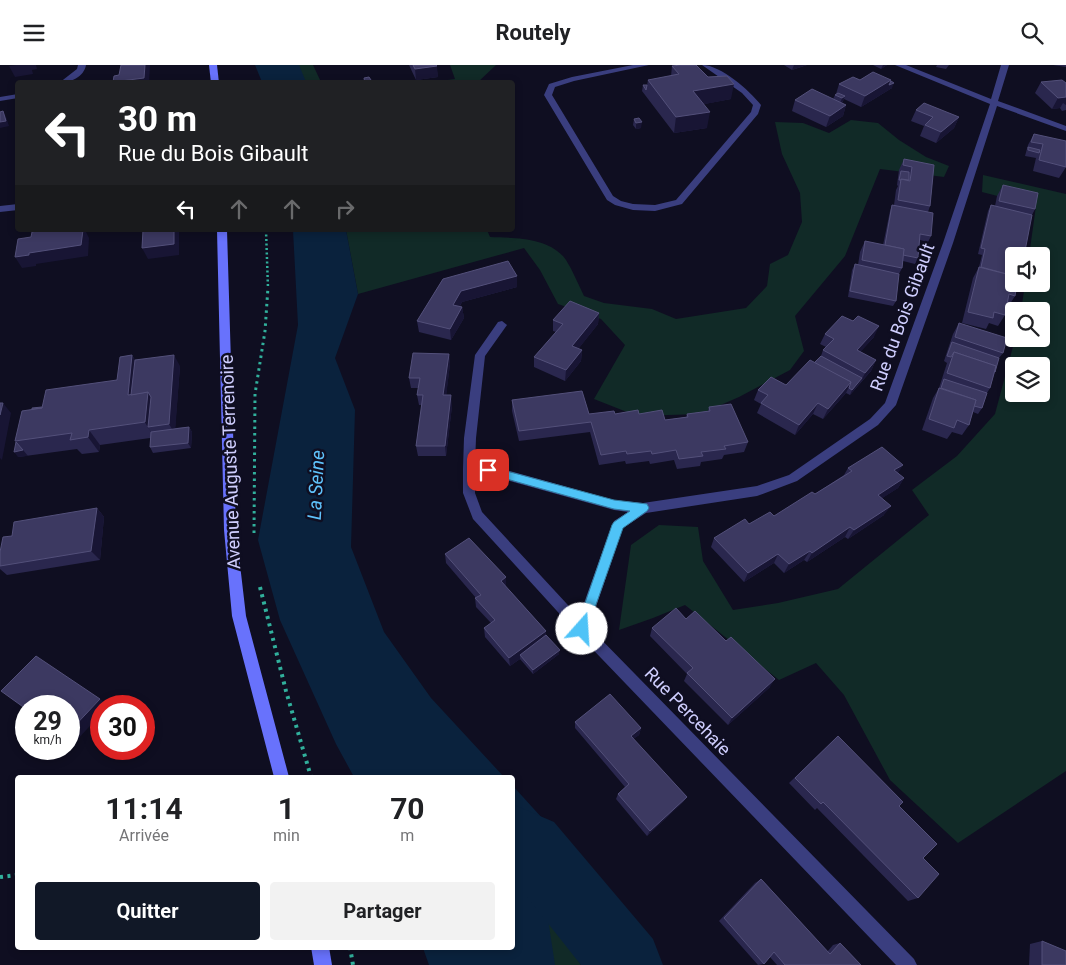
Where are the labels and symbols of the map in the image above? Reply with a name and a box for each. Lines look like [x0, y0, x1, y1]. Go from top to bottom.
street label: Rue du Bois Gibault [865, 240, 939, 394]
street label: Avenue Auguste Terrenoire [216, 354, 244, 570]
water label: La Seine [303, 449, 329, 520]
pin [467, 449, 509, 491]
position arrow [555, 602, 607, 654]
street label: Rue Percehaie [641, 663, 735, 759]
speed limit sign: 30 [90, 695, 155, 760]

